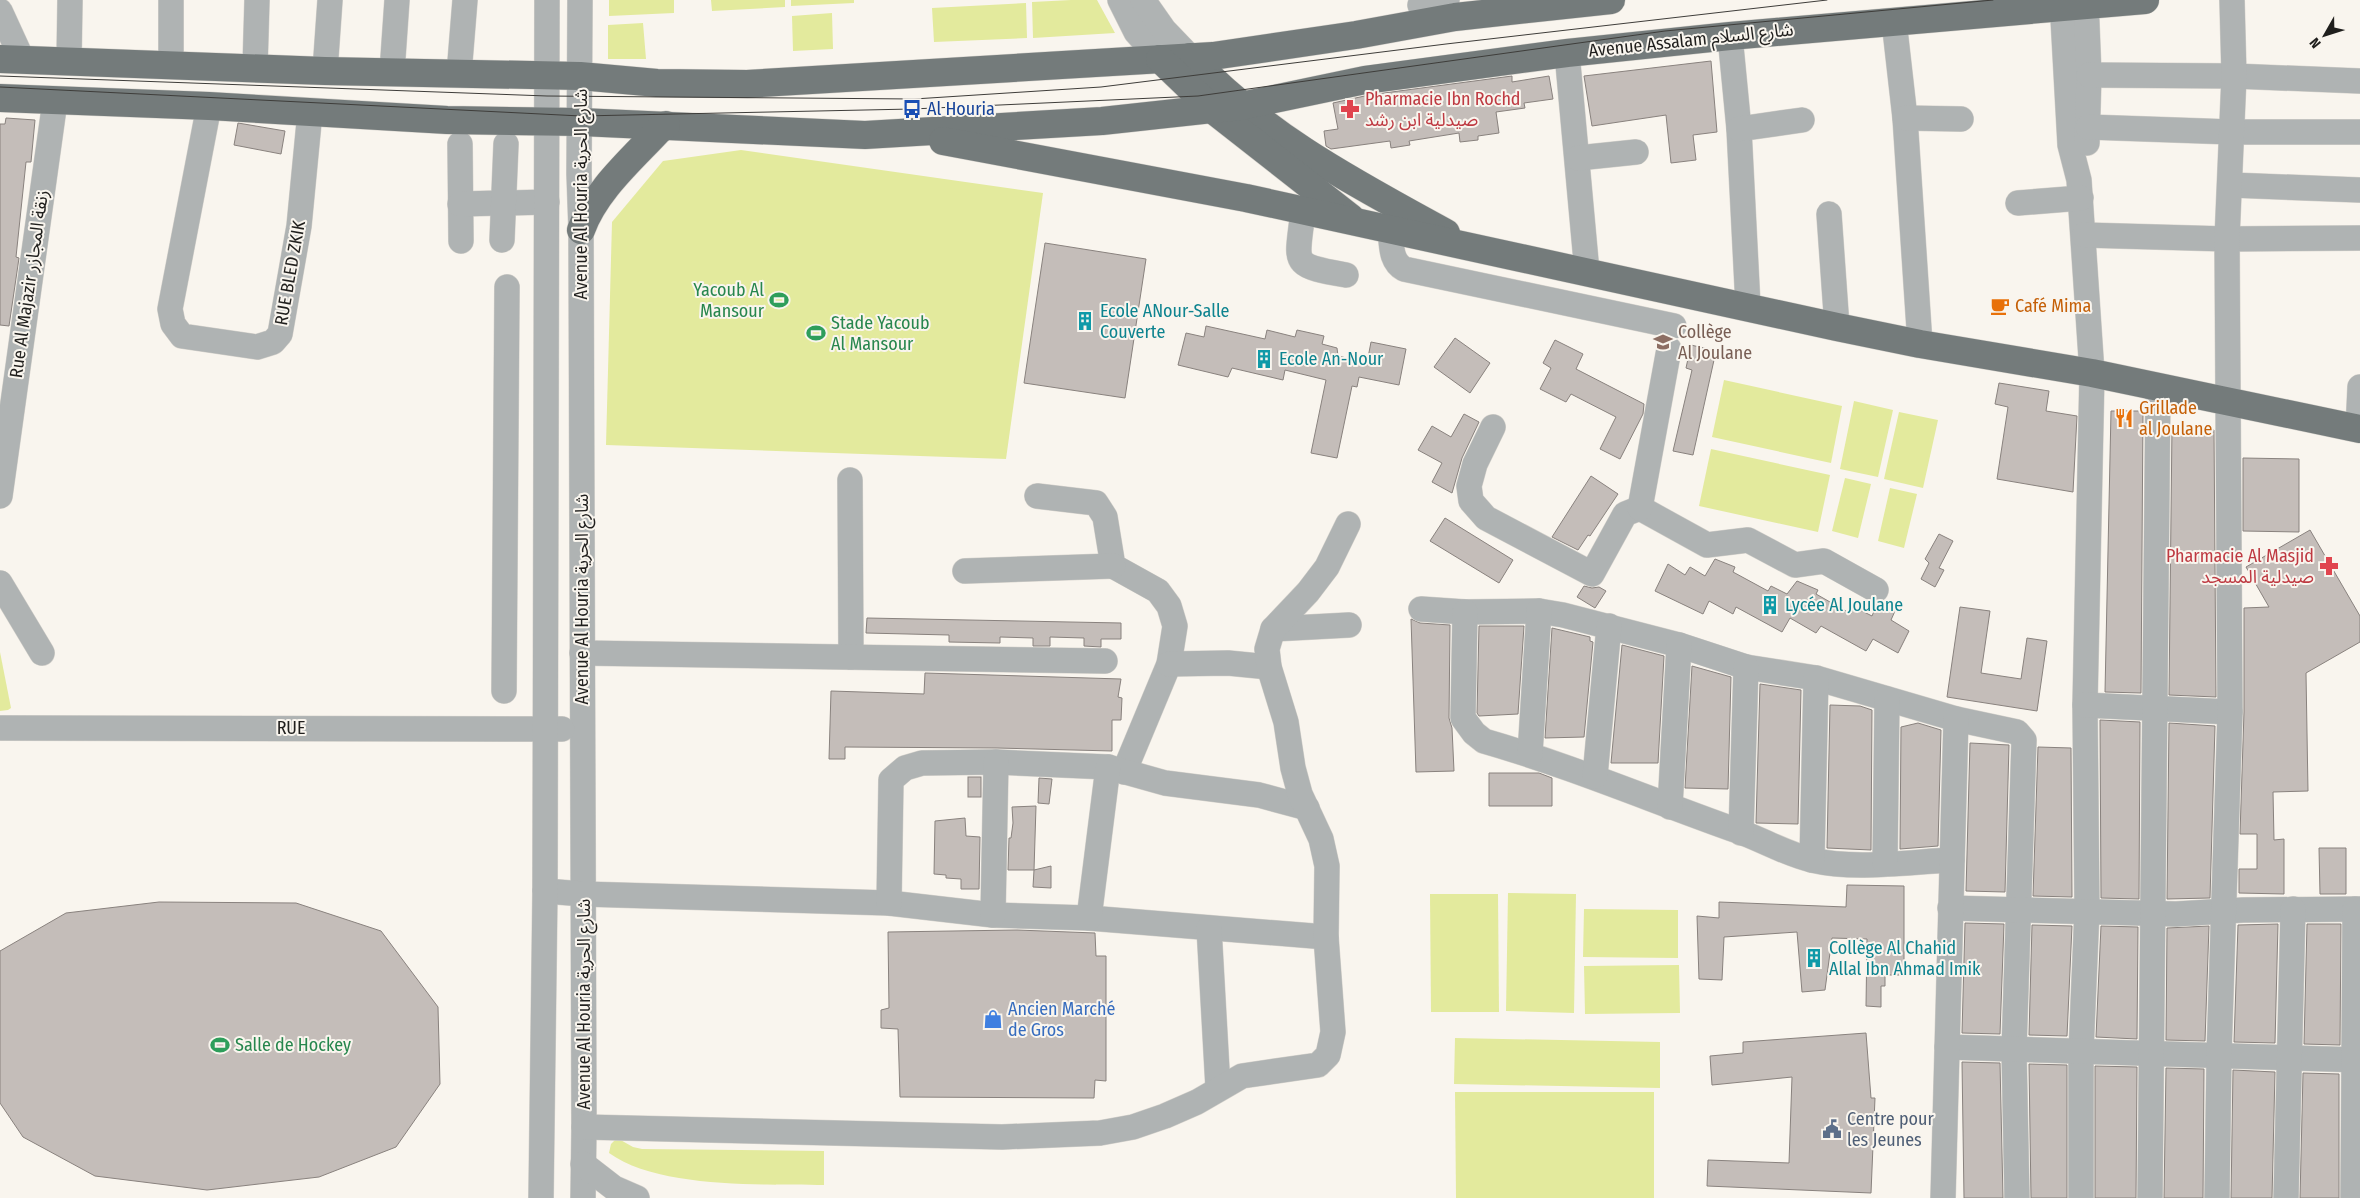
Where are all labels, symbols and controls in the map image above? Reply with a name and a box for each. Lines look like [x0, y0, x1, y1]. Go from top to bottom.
north arrow [2300, 10, 2350, 60]
street label: Avenue Assalam شارع السلام [1587, 18, 1795, 65]
text: N [2306, 34, 2325, 51]
place label: Pharmacie Ibn Rochd صيدلية ابن رشد [1365, 88, 1521, 131]
street label: Avenue Al Houria شارع الحرية [570, 89, 595, 299]
bus stop icon: Al Houria [901, 98, 923, 120]
place label: Al Houria [927, 98, 995, 120]
pharmacy icon: Pharmacie Ibn Rochd صيدلية ابن رشد [1339, 98, 1361, 120]
street label: Rue Al Majazir زنقة المجازر [5, 188, 53, 380]
street label: RUE BLED ZKIK [270, 218, 310, 327]
place label: Yacoub Al Mansour [693, 279, 765, 322]
sports icon: Yacoub Al Mansour [768, 289, 790, 311]
cafe icon: Café Mima [1989, 295, 2011, 317]
place label: Café Mima [2015, 295, 2091, 317]
place label: Ecole ANour-Salle Couverte [1100, 300, 1230, 343]
building icon: Ecole ANour-Salle Couverte [1074, 310, 1096, 332]
place label: Stade Yacoub Al Mansour [831, 312, 929, 355]
place label: Collège Al Joulane [1678, 321, 1752, 364]
sports icon: Stade Yacoub Al Mansour [805, 322, 827, 344]
school or university icon: Collège Al Joulane [1652, 331, 1674, 353]
building icon: Ecole An-Nour [1253, 348, 1275, 370]
place label: Ecole An-Nour [1279, 348, 1384, 370]
place label: Grillade al Joulane [2139, 397, 2212, 440]
restaurant icon: Grillade al Joulane [2113, 407, 2135, 429]
street label: Avenue Al Houria شارع الحرية [571, 494, 596, 704]
place label: Pharmacie Al Masjid صيدلية المسجد [2166, 545, 2314, 588]
pharmacy icon: Pharmacie Al Masjid صيدلية المسجد [2318, 555, 2340, 577]
building icon: Lycée Al Joulane [1759, 594, 1781, 616]
place label: Lycée Al Joulane [1785, 594, 1903, 616]
street label: RUE [277, 717, 305, 739]
street label: Avenue Al Houria شارع الحرية [573, 899, 598, 1109]
place label: Collège Al Chahid Allal Ibn Ahmad Imik [1829, 937, 1981, 980]
building icon: Collège Al Chahid Allal Ibn Ahmad Imik [1803, 947, 1825, 969]
place label: Ancien Marché de Gros [1008, 998, 1115, 1041]
shop icon: Ancien Marché de Gros [982, 1008, 1004, 1030]
sports icon: Salle de Hockey [209, 1034, 231, 1056]
place label: Salle de Hockey [235, 1034, 351, 1056]
place label: Centre pour les Jeunes [1847, 1108, 1934, 1151]
public building icon: Centre pour les Jeunes [1821, 1118, 1843, 1140]

